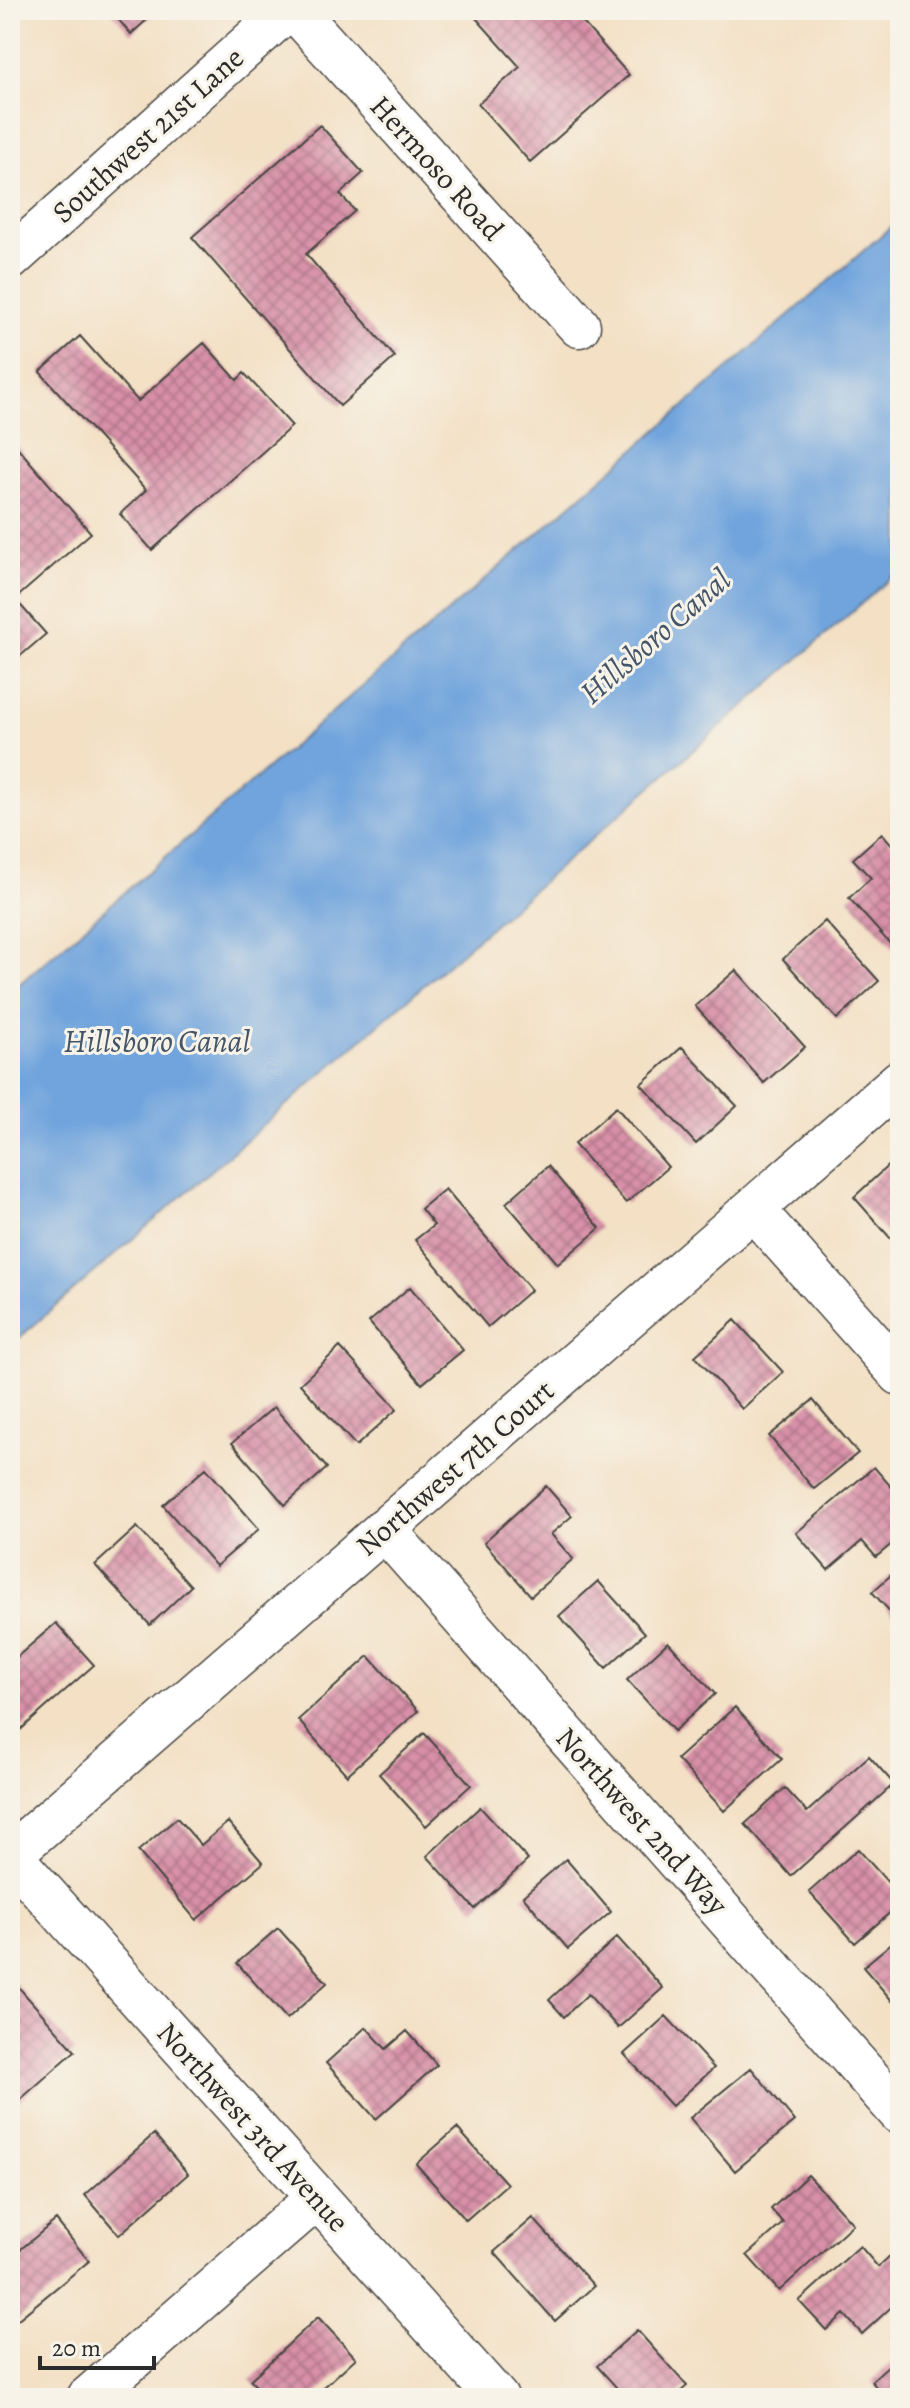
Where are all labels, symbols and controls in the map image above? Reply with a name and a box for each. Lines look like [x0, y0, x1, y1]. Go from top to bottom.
street label: Southwest 21st Lane [43, 38, 253, 232]
street label: Hermoso Road [361, 87, 513, 250]
water label: Hillsboro Canal [570, 558, 740, 714]
water label: Hillsboro Canal [64, 1019, 250, 1063]
street label: Northwest 7th Court [348, 1371, 563, 1565]
street label: Northwest 2nd Way [547, 1718, 738, 1924]
street label: Northwest 3rd Avenue [148, 2013, 358, 2241]
scale bar [40, 2320, 154, 2370]
text: 20 m [52, 2332, 101, 2364]

